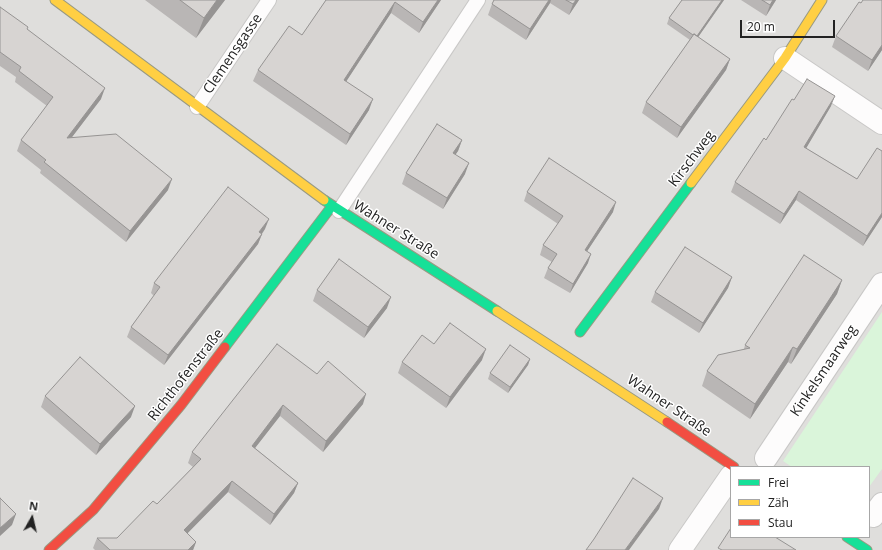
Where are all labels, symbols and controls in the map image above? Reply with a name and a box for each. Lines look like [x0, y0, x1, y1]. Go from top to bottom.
street label: Clemensgasse [200, 11, 266, 97]
scale bar [742, 12, 837, 38]
text: 20 m [747, 18, 775, 35]
street label: Kirschweg [665, 128, 719, 190]
street label: Wahner Straße [350, 197, 442, 263]
street label: Kinkelsmaarweg [787, 322, 861, 420]
street label: Richthofenstraße [145, 326, 227, 424]
street label: Wahner Straße [624, 372, 714, 440]
legend [730, 466, 870, 538]
text: Frei [768, 474, 789, 491]
text: Zäh [768, 494, 789, 511]
north arrow [12, 498, 52, 538]
text: N [28, 498, 39, 514]
text: Stau [768, 514, 793, 531]

